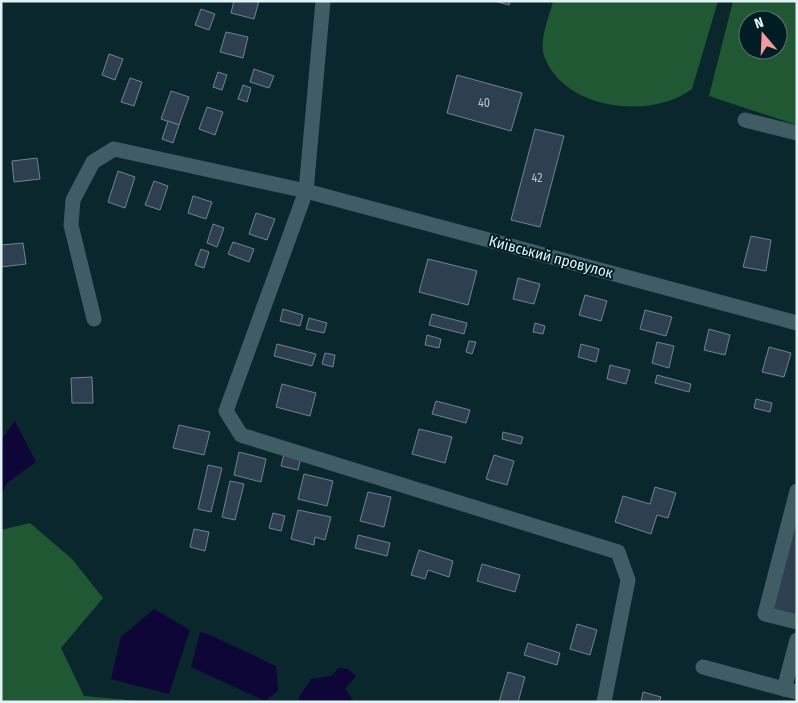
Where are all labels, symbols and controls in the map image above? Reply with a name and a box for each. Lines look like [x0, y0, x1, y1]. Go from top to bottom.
north arrow [738, 10, 788, 60]
text: N [752, 14, 766, 33]
house number: 40 [478, 96, 490, 110]
house number: 42 [532, 171, 542, 185]
street label: Київський провулок [487, 232, 615, 282]

